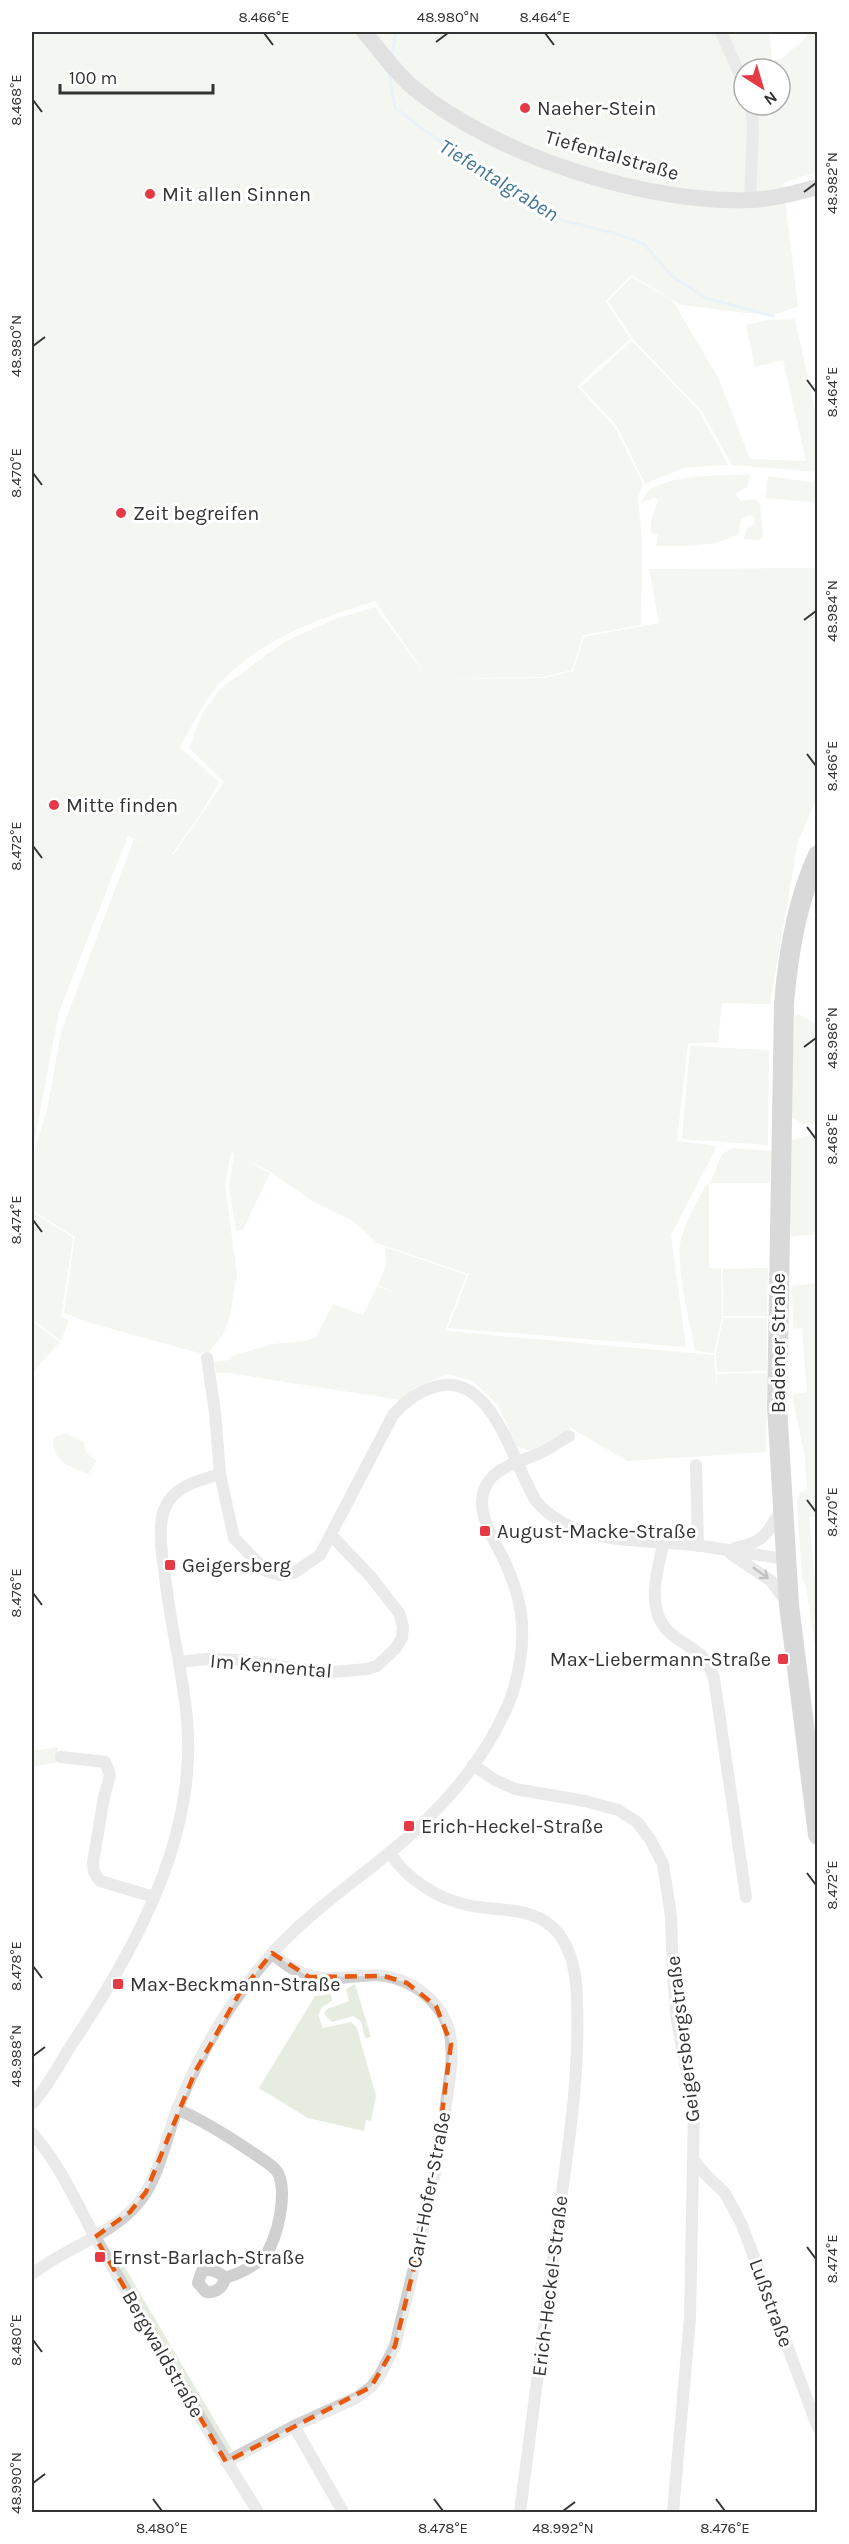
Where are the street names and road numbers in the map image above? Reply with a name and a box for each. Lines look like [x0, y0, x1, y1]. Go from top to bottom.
street label: Tiefentalstraße [542, 125, 682, 185]
street label: Badener Straße [767, 1273, 790, 1413]
street label: Im Kennental [209, 1649, 333, 1683]
street label: Geigersbergstraße [661, 1954, 705, 2124]
street label: Carl-Hofer-Straße [403, 2110, 455, 2270]
street label: Erich-Heckel-Straße [527, 2194, 573, 2378]
street label: Lußstraße [744, 2256, 798, 2350]
street label: Bergwaldstraße [117, 2286, 209, 2422]

